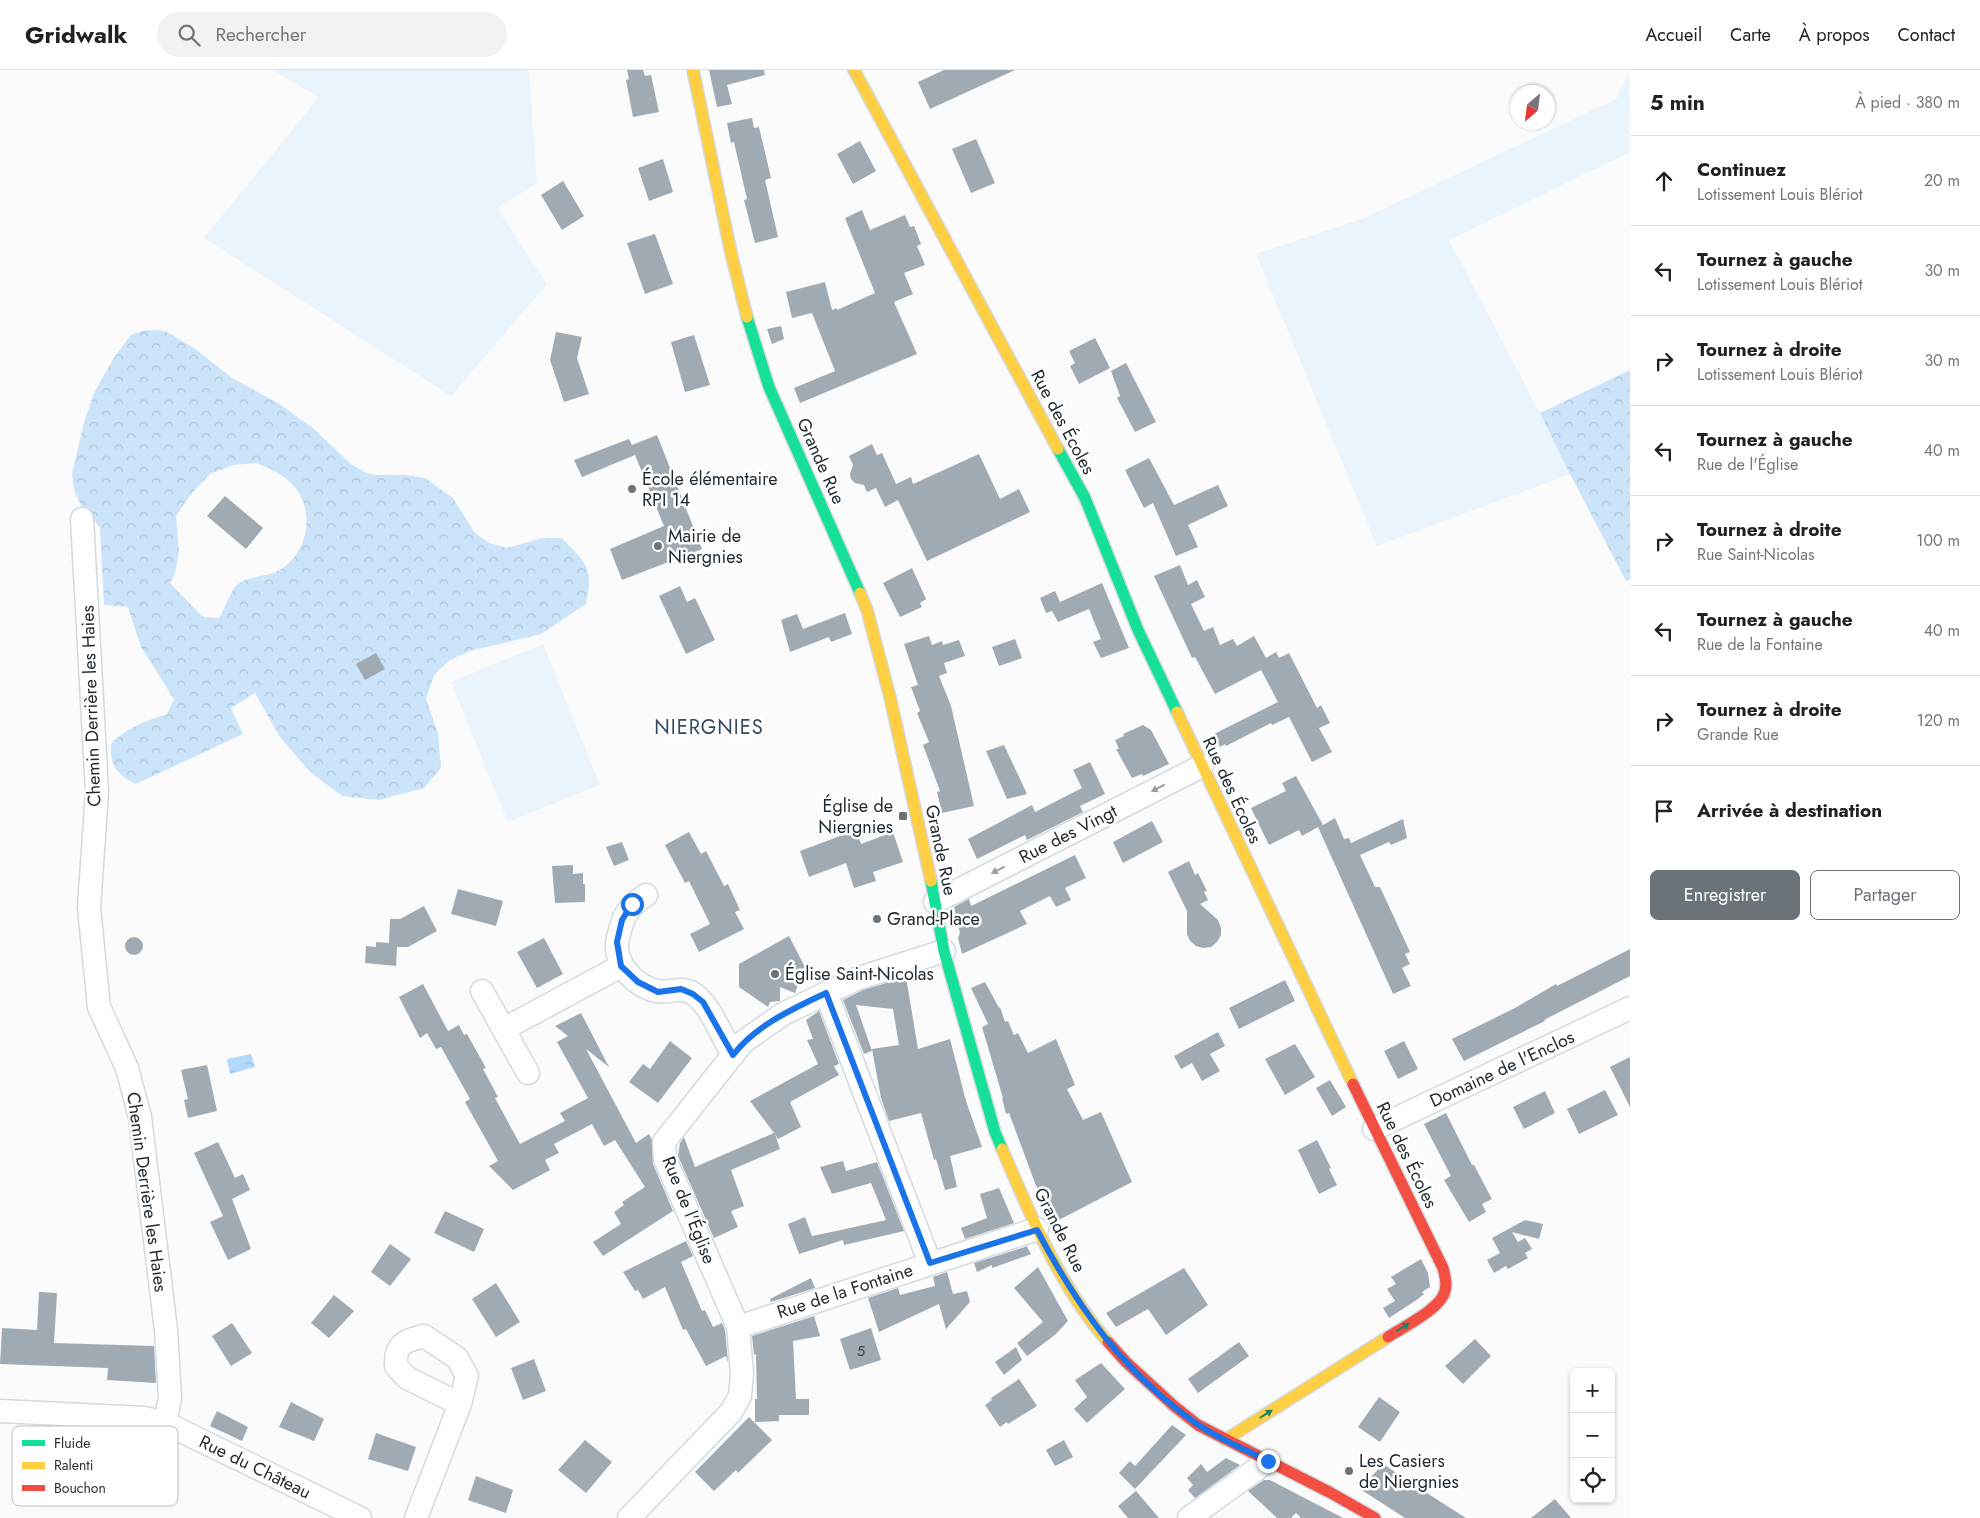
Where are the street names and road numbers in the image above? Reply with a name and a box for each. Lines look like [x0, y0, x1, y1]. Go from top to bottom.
street label: Rue des Écoles [1024, 365, 1102, 479]
street label: Grande Rue [790, 414, 852, 508]
street label: Chemin Derrière les Haies [74, 605, 108, 807]
street label: Rue des Écoles [1196, 732, 1268, 848]
street label: Rue des Vingt [1014, 798, 1122, 870]
street label: Grande Rue [919, 802, 963, 898]
street label: Domaine de l'Enclos [1425, 1024, 1579, 1114]
street label: Chemin Derrière les Haies [120, 1090, 174, 1294]
street label: Rue des Écoles [1370, 1097, 1444, 1213]
street label: Rue de l'Église [656, 1152, 722, 1268]
street label: Grande Rue [1028, 1183, 1092, 1277]
street label: Rue de la Fontaine [774, 1257, 916, 1325]
street label: Rue du Château [195, 1429, 315, 1505]

